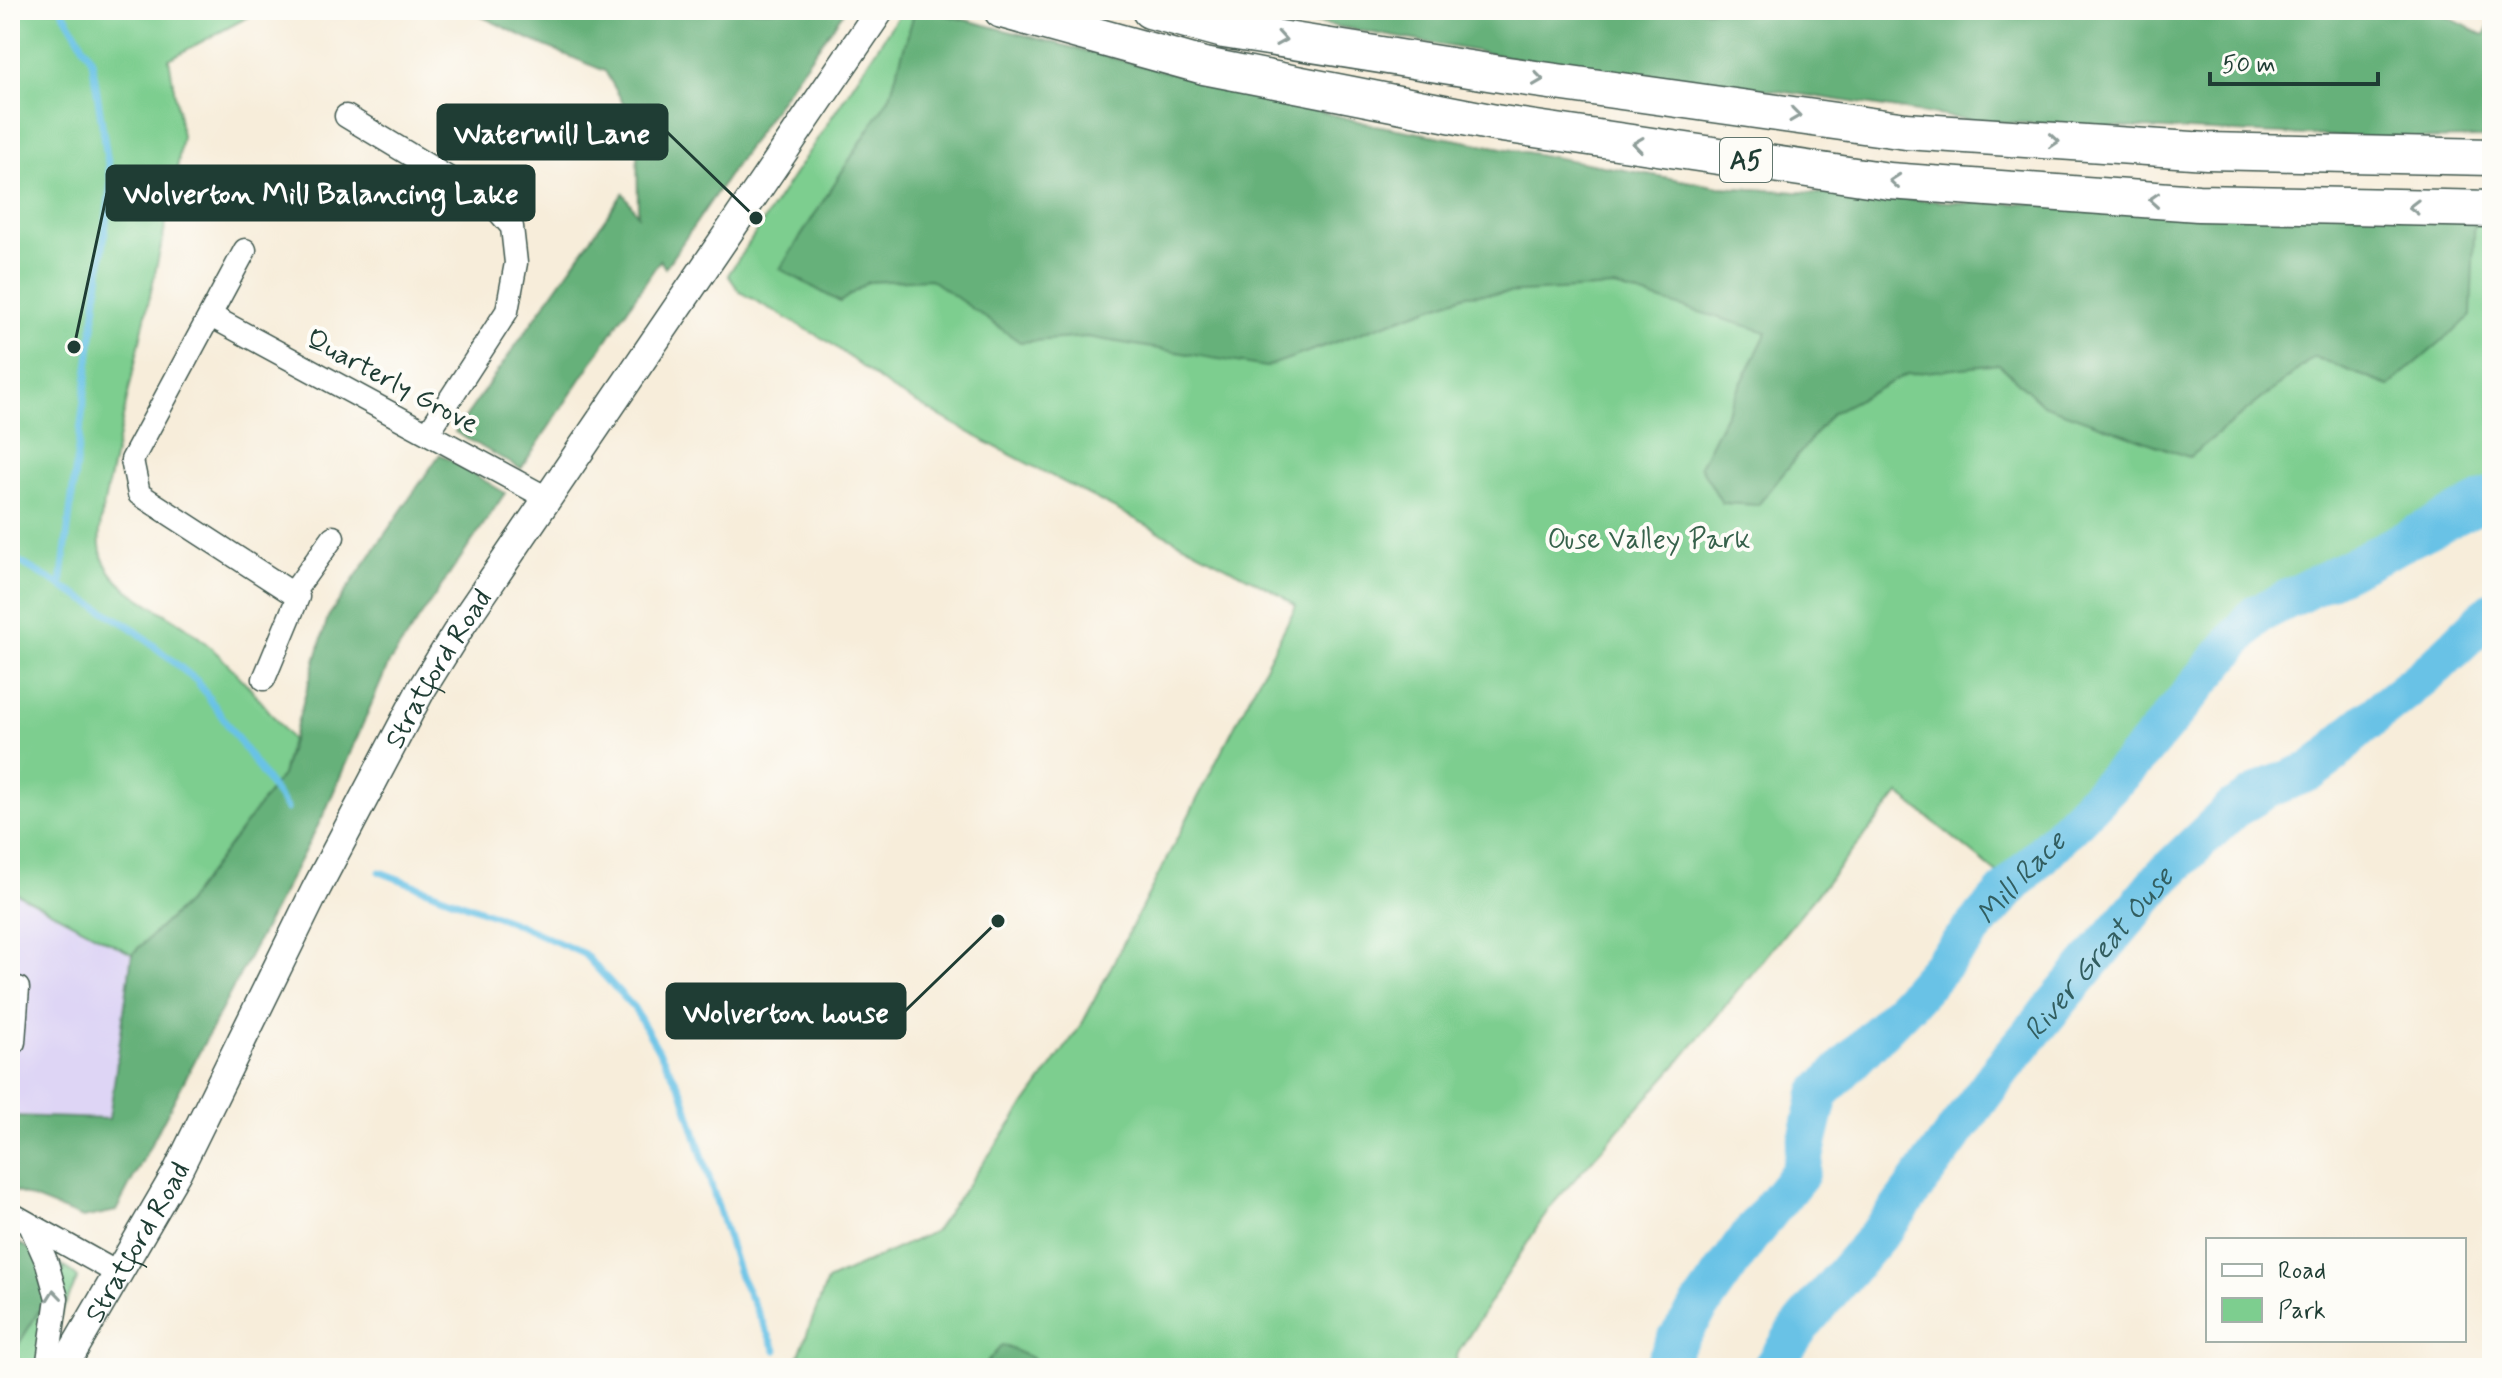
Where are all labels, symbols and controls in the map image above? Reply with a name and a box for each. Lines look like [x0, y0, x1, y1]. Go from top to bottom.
one-way arrow [1274, 29, 1288, 46]
scale bar [2210, 36, 2378, 86]
text: 50 m [2222, 50, 2276, 81]
one-way arrow [1531, 70, 1545, 87]
callout: Watermill Lane [438, 105, 667, 159]
one-way arrow [1788, 106, 1802, 123]
text: Watermill Lane [453, 115, 650, 154]
one-way arrow [2048, 132, 2061, 149]
one-way arrow [1631, 136, 1644, 153]
road number: A5 [1720, 138, 1772, 182]
callout: Wolverton Mill Balancing Lake [107, 166, 534, 220]
one-way arrow [1888, 173, 1901, 190]
text: Wolverton Mill Balancing Lake [122, 175, 519, 217]
one-way arrow [2147, 192, 2160, 209]
one-way arrow [2407, 198, 2420, 216]
street label: Quarterly Grove [299, 321, 485, 443]
park label: Ouse Valley Park [1547, 522, 1751, 559]
street label: Stratford Road [377, 582, 502, 756]
water label: Mill Race [1968, 822, 2076, 933]
water label: River Great Ouse [2015, 858, 2184, 1049]
callout: Wolverton house [667, 984, 905, 1038]
text: Wolverton house [682, 994, 889, 1033]
street label: Stratford Road [77, 1157, 200, 1330]
legend [2206, 1238, 2466, 1342]
text: Road [2278, 1256, 2326, 1287]
one-way arrow [45, 1288, 62, 1301]
text: Park [2278, 1296, 2326, 1327]

